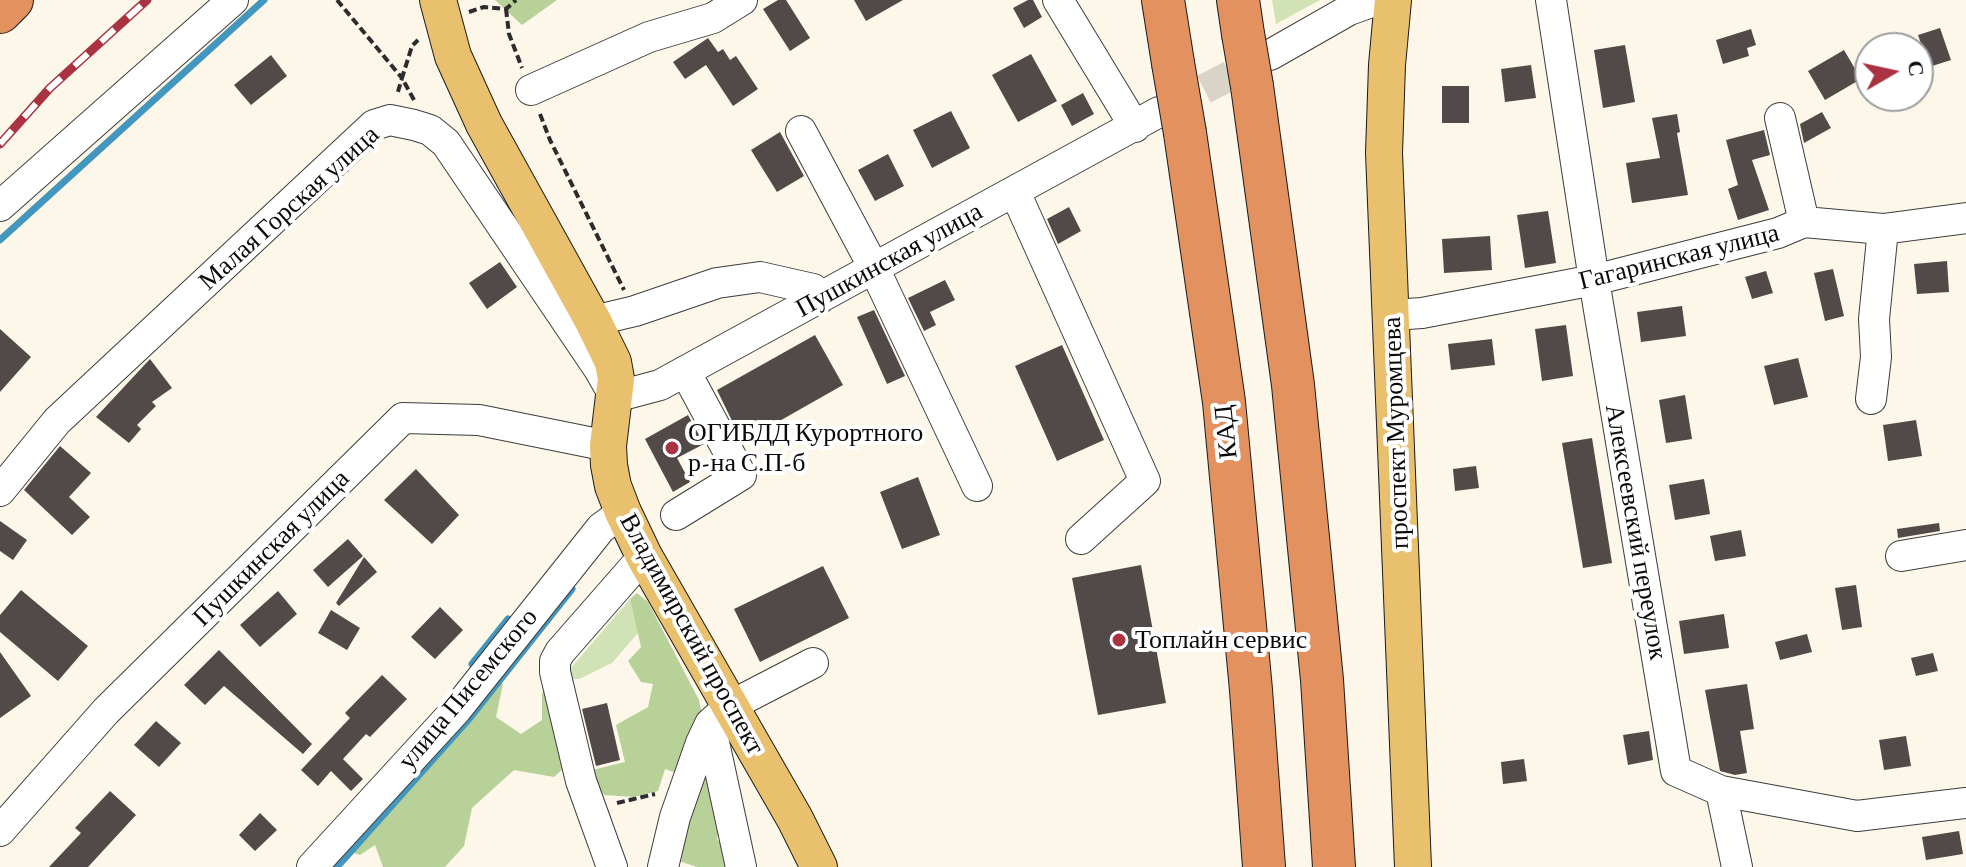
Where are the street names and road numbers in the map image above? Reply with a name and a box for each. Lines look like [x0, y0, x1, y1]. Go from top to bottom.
street label: Малая Горская улица [193, 119, 385, 297]
street label: Пушкинская улица [790, 196, 988, 324]
street label: Гагаринская улица [1576, 217, 1782, 297]
street label: проспект Муромцева [1376, 316, 1416, 550]
street label: Алексеевский переулок [1598, 402, 1674, 662]
street label: КАД [1208, 404, 1244, 460]
street label: Пушкинская улица [186, 463, 356, 633]
street label: Владимирский проспект [613, 508, 771, 760]
street label: улица Писемского [392, 602, 544, 776]

